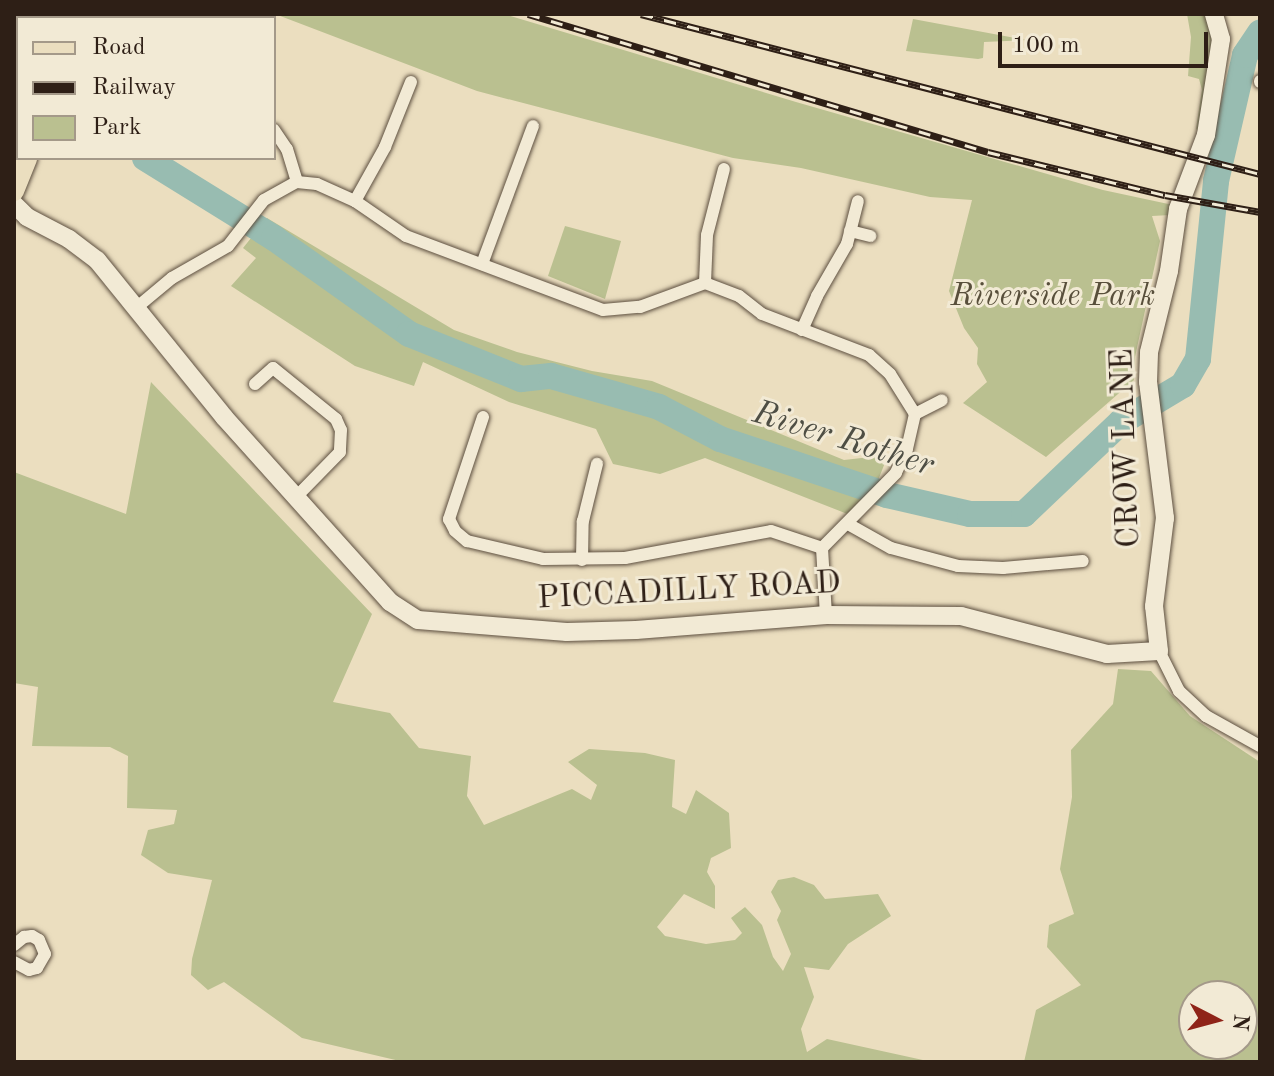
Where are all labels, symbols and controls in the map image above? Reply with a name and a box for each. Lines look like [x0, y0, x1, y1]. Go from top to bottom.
legend [16, 16, 276, 160]
scale bar [1002, 16, 1212, 66]
text: 100 m [1012, 34, 1080, 58]
text: Road [92, 36, 145, 60]
text: Railway [92, 76, 176, 100]
text: Park [92, 116, 141, 140]
park label: Riverside Park [951, 278, 1155, 316]
street label: CROW LANE [1104, 347, 1150, 549]
water label: River Rother [748, 393, 938, 487]
street label: PICCADILLY ROAD [536, 565, 842, 619]
north arrow [1178, 980, 1258, 1060]
text: N [1228, 1013, 1252, 1032]

